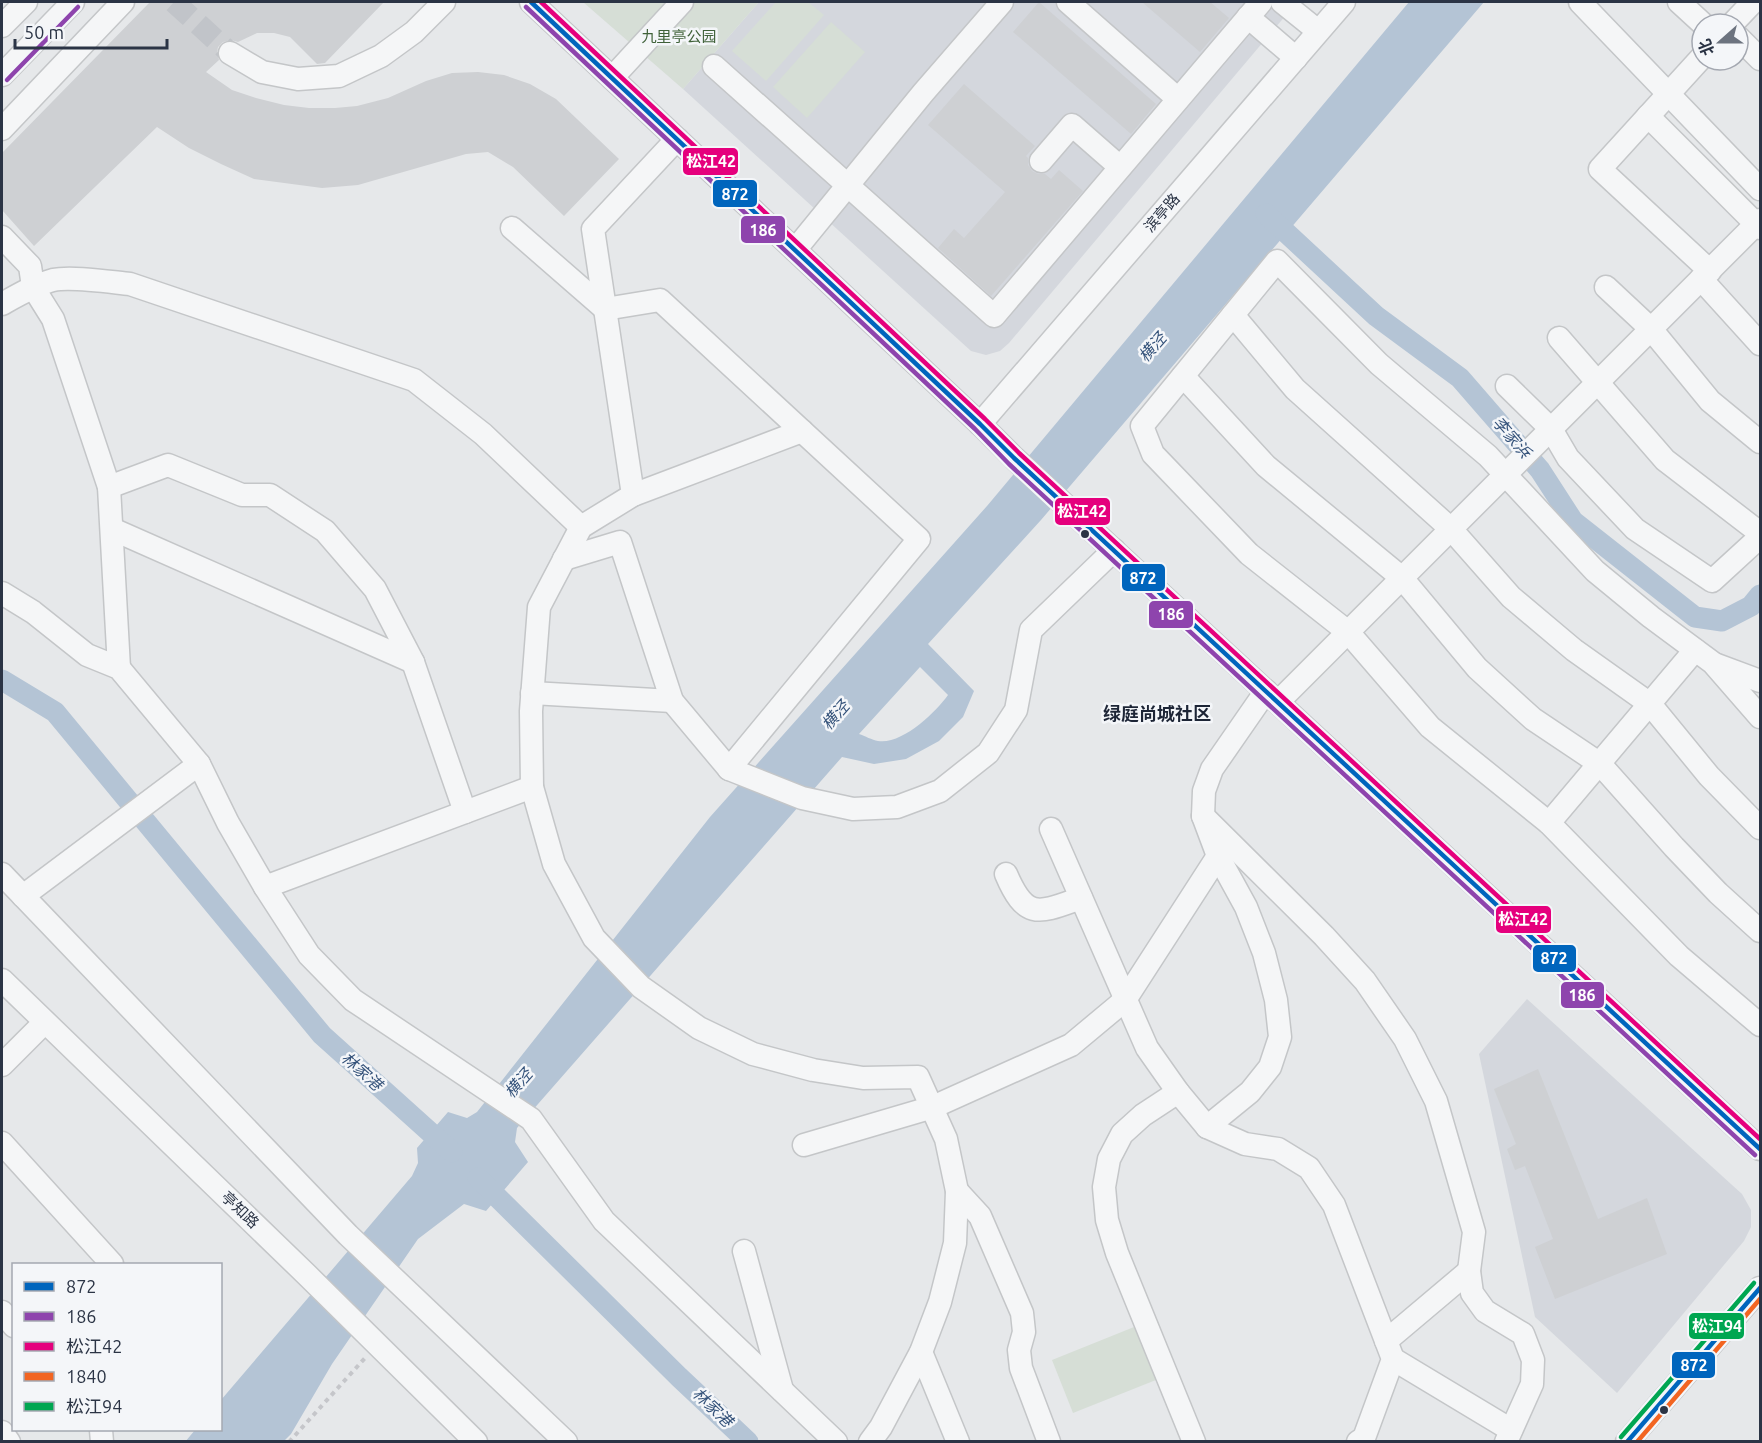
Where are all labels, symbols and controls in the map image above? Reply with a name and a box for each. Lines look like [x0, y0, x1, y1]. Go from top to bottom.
scale bar [15, 12, 166, 50]
north arrow [1690, 12, 1750, 72]
text: 50 m [24, 22, 64, 42]
park label: 九里亭公园 [641, 28, 717, 45]
text: 北 [1695, 37, 1717, 58]
line badge: 松江42 [682, 147, 739, 176]
text: 松江42 [686, 152, 736, 170]
line badge: 872 [712, 179, 758, 208]
text: 872 [721, 185, 749, 203]
street label: 滨亭路 [1140, 190, 1183, 235]
line badge: 186 [740, 215, 786, 244]
text: 186 [749, 221, 777, 239]
water label: 横泾 [1135, 328, 1171, 365]
water label: 李家浜 [1489, 413, 1536, 463]
line badge: 松江42 [1054, 497, 1111, 526]
text: 松江42 [1057, 502, 1107, 520]
unlabelled marker [1079, 528, 1091, 540]
line badge: 872 [1121, 563, 1166, 592]
text: 872 [1129, 569, 1157, 587]
line badge: 186 [1148, 600, 1194, 629]
text: 186 [1157, 605, 1185, 623]
water label: 横泾 [818, 696, 854, 733]
district label: 绿庭尚城社区 [1103, 703, 1211, 723]
line badge: 松江42 [1495, 905, 1552, 934]
text: 松江42 [1498, 910, 1548, 928]
line badge: 872 [1532, 944, 1577, 973]
text: 872 [1540, 949, 1568, 967]
line badge: 186 [1560, 981, 1605, 1009]
text: 186 [1568, 986, 1596, 1004]
water label: 林家港 [338, 1048, 387, 1095]
water label: 横泾 [501, 1064, 537, 1101]
street label: 亭知路 [218, 1188, 262, 1231]
legend [12, 1263, 222, 1431]
text: 872 [66, 1276, 96, 1296]
text: 186 [66, 1306, 96, 1326]
line badge: 松江94 [1688, 1312, 1745, 1340]
text: 松江94 [1692, 1317, 1742, 1335]
text: 松江42 [66, 1336, 122, 1356]
line badge: 872 [1671, 1351, 1716, 1379]
text: 872 [1680, 1356, 1708, 1374]
text: 1840 [66, 1366, 107, 1386]
water label: 林家港 [689, 1384, 738, 1432]
text: 松江94 [66, 1396, 122, 1416]
unlabelled marker [1658, 1404, 1670, 1416]

